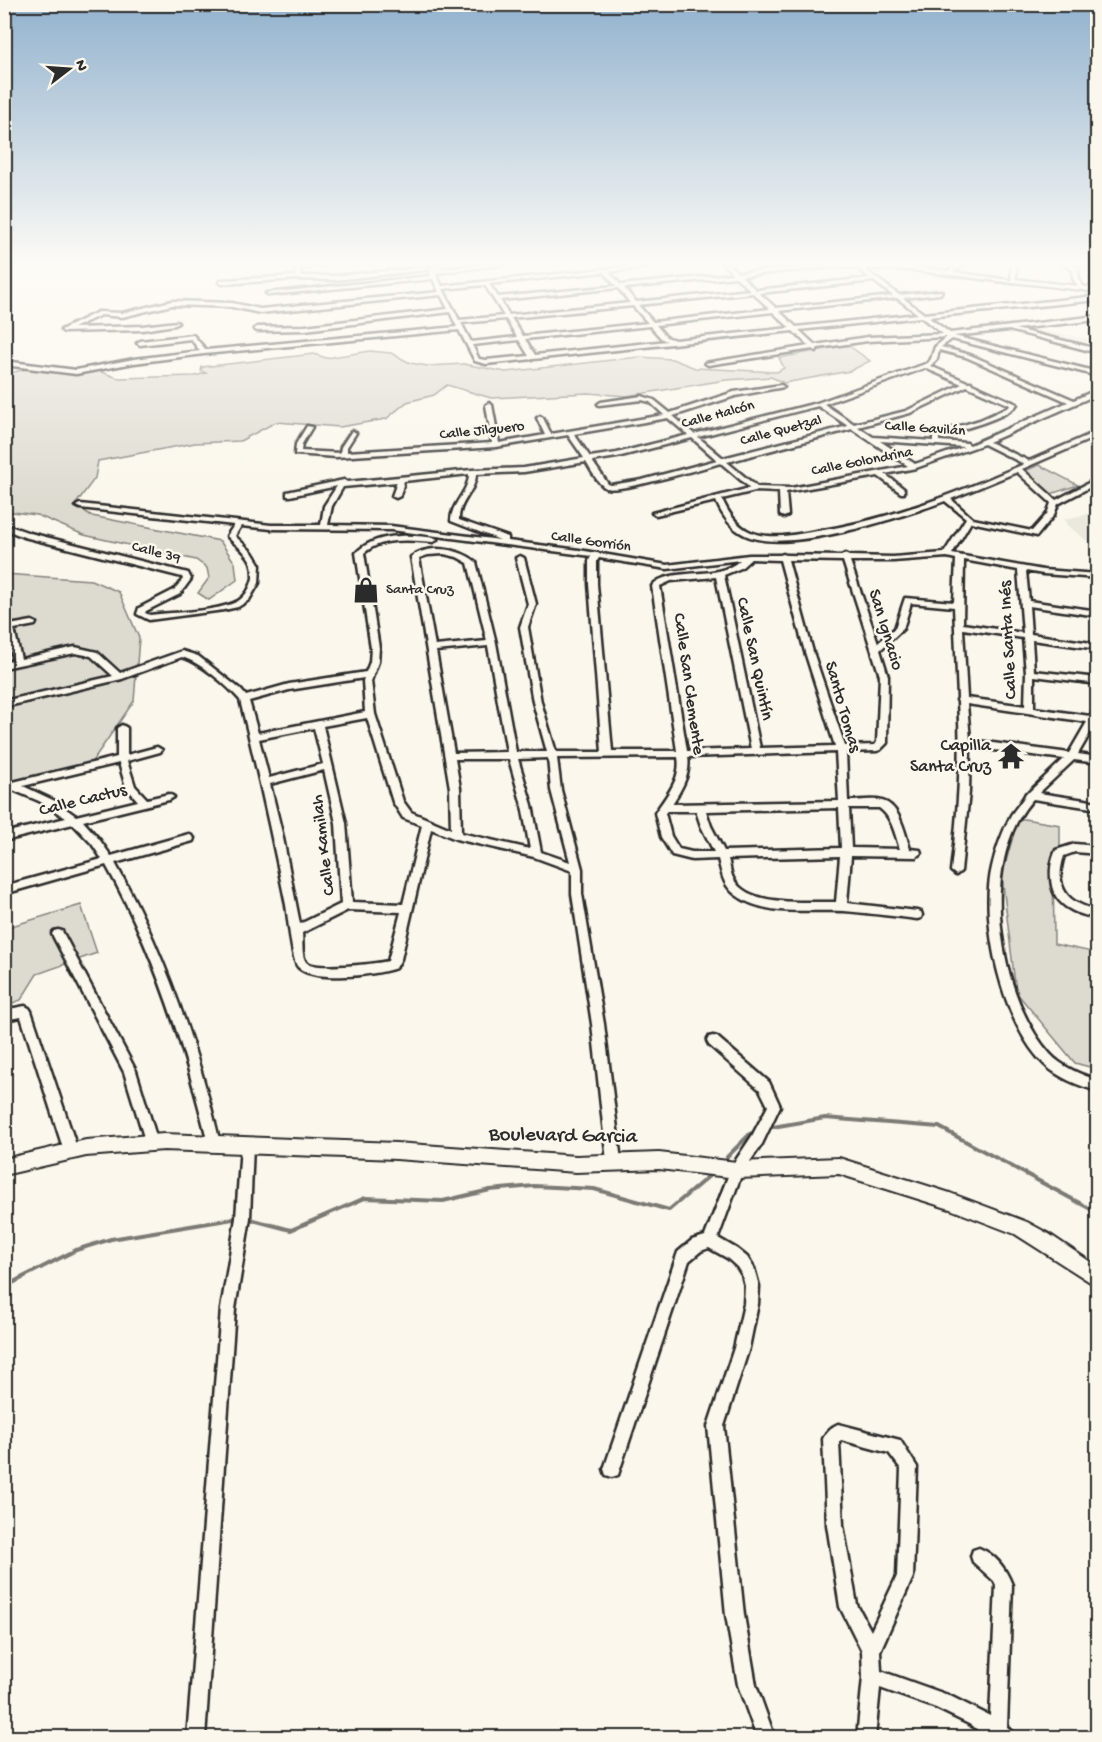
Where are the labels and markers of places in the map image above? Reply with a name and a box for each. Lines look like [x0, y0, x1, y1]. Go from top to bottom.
shop icon: Santa Cruz [351, 575, 381, 605]
place label: Santa Cruz [386, 581, 454, 599]
place label: Capilla Santa Cruz [910, 736, 992, 778]
temple icon: Capilla Santa Cruz [996, 741, 1026, 771]

